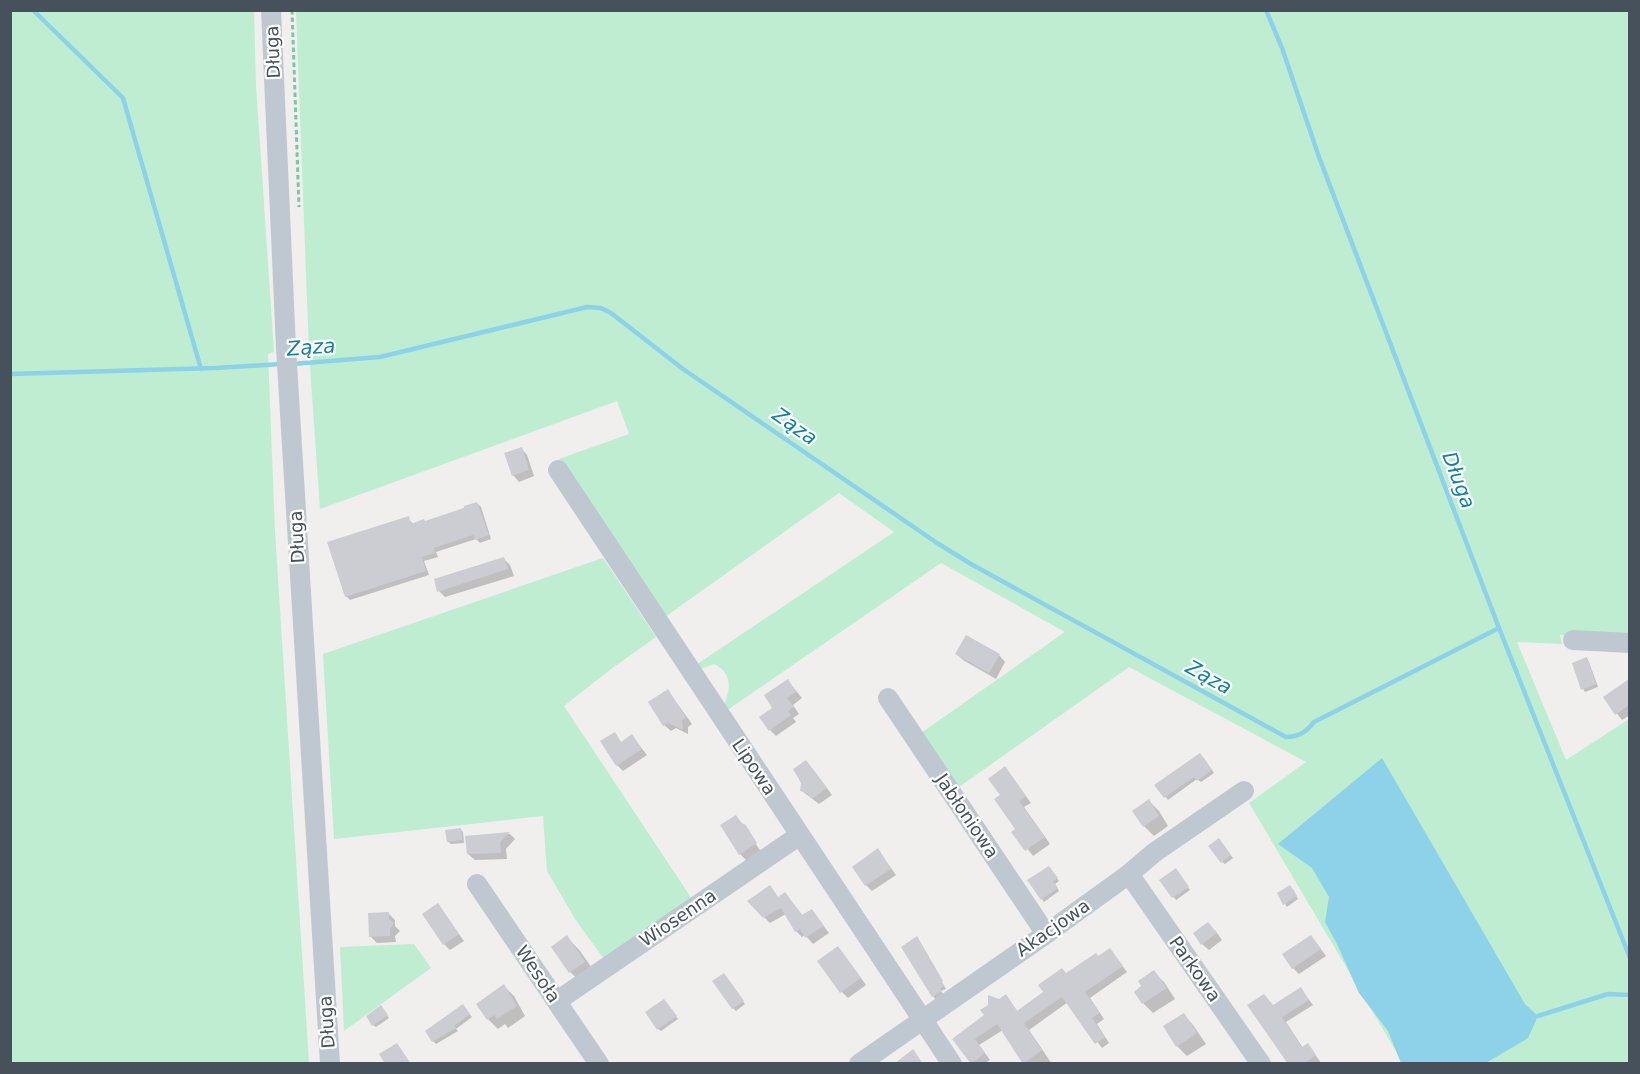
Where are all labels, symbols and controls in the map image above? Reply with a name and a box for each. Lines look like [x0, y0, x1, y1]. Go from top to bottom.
street label: Długa [261, 25, 284, 79]
water label: Ząza [285, 333, 336, 361]
water label: Ząza [767, 402, 822, 450]
water label: Długa [1437, 448, 1481, 512]
street label: Długa [285, 510, 308, 564]
water label: Ząza [1181, 654, 1236, 699]
street label: Lipowa [728, 735, 781, 799]
street label: Jabłoniowa [931, 769, 1003, 862]
street label: Wiosenna [635, 884, 720, 951]
street label: Akacjowa [1012, 895, 1094, 961]
street label: Parkowa [1165, 932, 1226, 1005]
street label: Wesoła [512, 941, 565, 1006]
street label: Długa [314, 995, 339, 1049]

